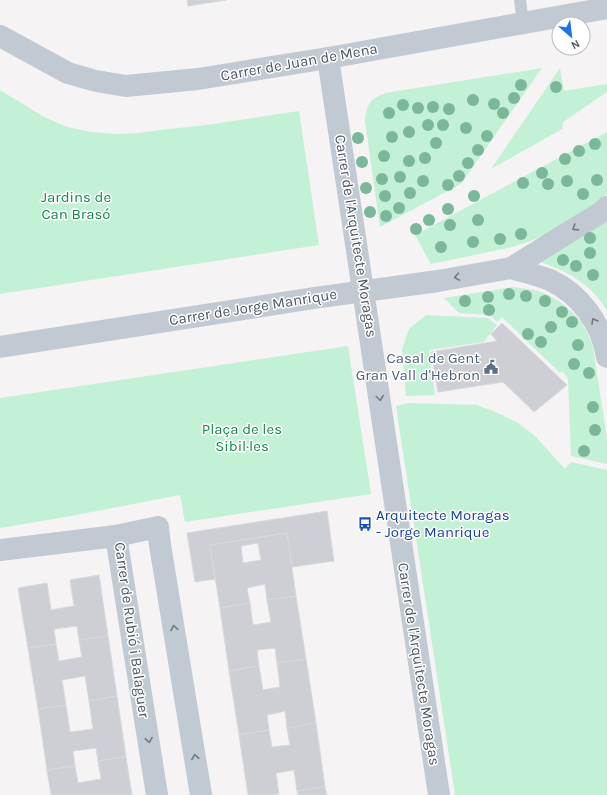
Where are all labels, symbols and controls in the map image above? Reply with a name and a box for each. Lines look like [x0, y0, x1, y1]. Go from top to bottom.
north arrow [551, 16, 591, 56]
text: N [569, 37, 582, 52]
street label: Carrer de Juan de Mena [219, 39, 379, 85]
street label: Carrer de l'Arquitecte Moragas [331, 133, 381, 339]
park label: Jardins de Can Brasó [41, 188, 111, 223]
one-way arrow [572, 223, 579, 231]
one-way arrow [454, 273, 460, 281]
street label: Carrer de Jorge Manrique [168, 285, 338, 329]
one-way arrow [591, 318, 599, 325]
place label: Casal de Gent Gran Vall d'Hebron [356, 349, 480, 384]
public building icon: Casal de Gent Gran Vall d'Hebron [483, 359, 499, 375]
one-way arrow [375, 395, 384, 401]
park label: Plaça de les Sibil·les [202, 420, 282, 455]
place label: Arquitecte Moragas - Jorge Manrique [376, 506, 510, 541]
bus stop icon: Arquitecte Moragas - Jorge Manrique [357, 516, 373, 532]
street label: Carrer de Rubió i Balaguer [111, 541, 153, 720]
street label: Carrer de l'Arquitecte Moragas [394, 561, 444, 767]
one-way arrow [170, 625, 179, 631]
one-way arrow [144, 737, 153, 743]
one-way arrow [191, 753, 199, 760]

